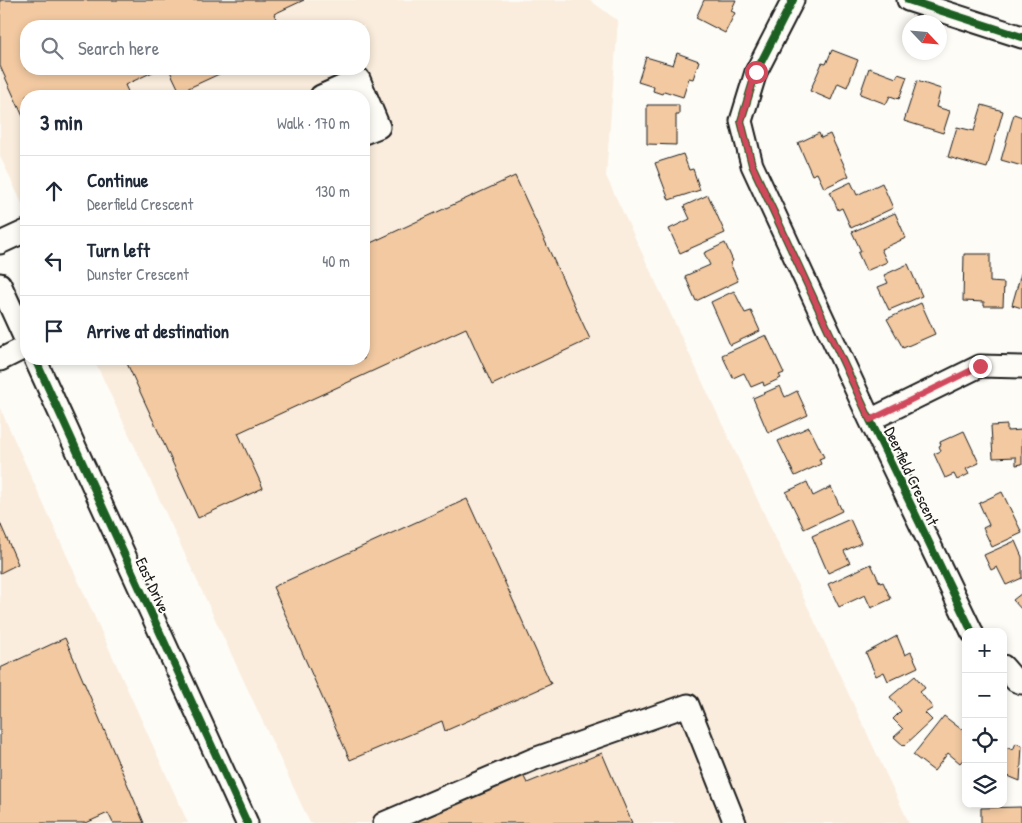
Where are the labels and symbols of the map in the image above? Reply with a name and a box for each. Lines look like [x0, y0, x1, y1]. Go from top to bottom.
north arrow [902, 15, 947, 60]
route start [745, 61, 768, 84]
route end [969, 355, 992, 378]
street label: Deerfield Crescent [880, 423, 945, 529]
street label: East Drive [131, 554, 176, 617]

